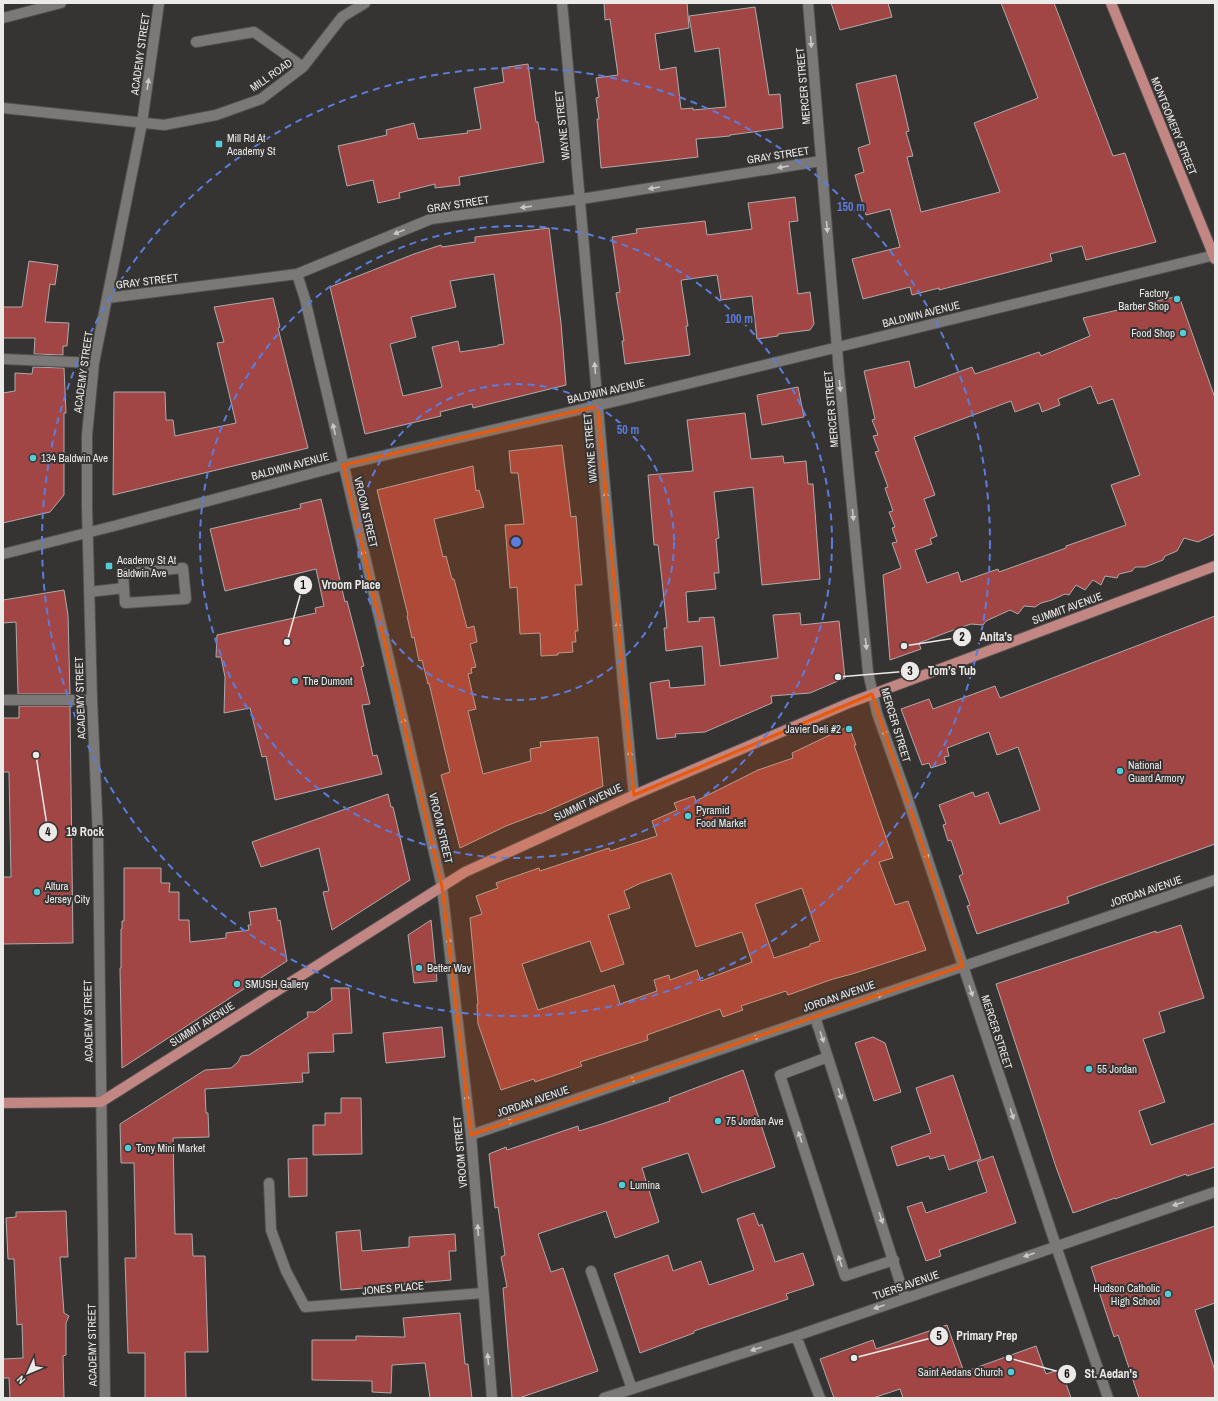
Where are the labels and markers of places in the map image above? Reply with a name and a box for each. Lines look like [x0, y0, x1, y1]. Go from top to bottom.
place label: Mill Rd At Academy St [226, 131, 276, 158]
marker: Mill Rd At Academy St [214, 139, 224, 149]
place label: Factory Barber Shop [1118, 286, 1169, 313]
marker: Factory Barber Shop [1172, 294, 1182, 304]
place label: Food Shop [1131, 326, 1175, 340]
marker: Food Shop [1178, 328, 1188, 338]
place label: 134 Baldwin Ave [41, 451, 108, 465]
marker: 134 Baldwin Ave [28, 453, 38, 463]
centre of rings [509, 535, 523, 549]
place label: Academy St At Baldwin Ave [116, 553, 177, 580]
marker: Academy St At Baldwin Ave [104, 561, 114, 571]
callout: Vroom Place [293, 573, 388, 597]
callout: Anita’s [952, 625, 1020, 649]
callout: Tom’s Tub [900, 659, 984, 683]
place label: The Dumont [303, 674, 353, 688]
marker: The Dumont [290, 676, 300, 686]
place label: Javier Deli #2 [785, 722, 841, 736]
marker: Javier Deli #2 [844, 724, 854, 734]
place label: National Guard Armory [1128, 758, 1185, 785]
marker: National Guard Armory [1115, 766, 1125, 776]
place label: Pyramid Food Market [696, 803, 747, 830]
marker: Pyramid Food Market [683, 811, 693, 821]
callout: 19 Rock [38, 820, 112, 844]
place label: Altura Jersey City [44, 879, 91, 906]
marker: Altura Jersey City [32, 887, 42, 897]
place label: Better Way [427, 961, 472, 975]
marker: Better Way [414, 963, 424, 973]
place label: SMUSH Gallery [245, 977, 309, 991]
marker: SMUSH Gallery [232, 979, 242, 989]
place label: 55 Jordan [1097, 1062, 1137, 1076]
marker: 55 Jordan [1084, 1064, 1094, 1074]
place label: 75 Jordan Ave [726, 1114, 784, 1128]
marker: 75 Jordan Ave [713, 1116, 723, 1126]
place label: Tony Mini Market [136, 1141, 206, 1155]
marker: Tony Mini Market [123, 1143, 133, 1153]
place label: Lumina [630, 1178, 660, 1192]
marker: Lumina [617, 1180, 627, 1190]
place label: Hudson Catholic High School [1093, 1281, 1160, 1308]
marker: Hudson Catholic High School [1163, 1289, 1173, 1299]
callout: Primary Prep [929, 1324, 1026, 1348]
callout: St. Aedan's [1057, 1362, 1146, 1386]
place label: Saint Aedans Church [918, 1365, 1003, 1379]
marker: Saint Aedans Church [1006, 1367, 1016, 1377]

